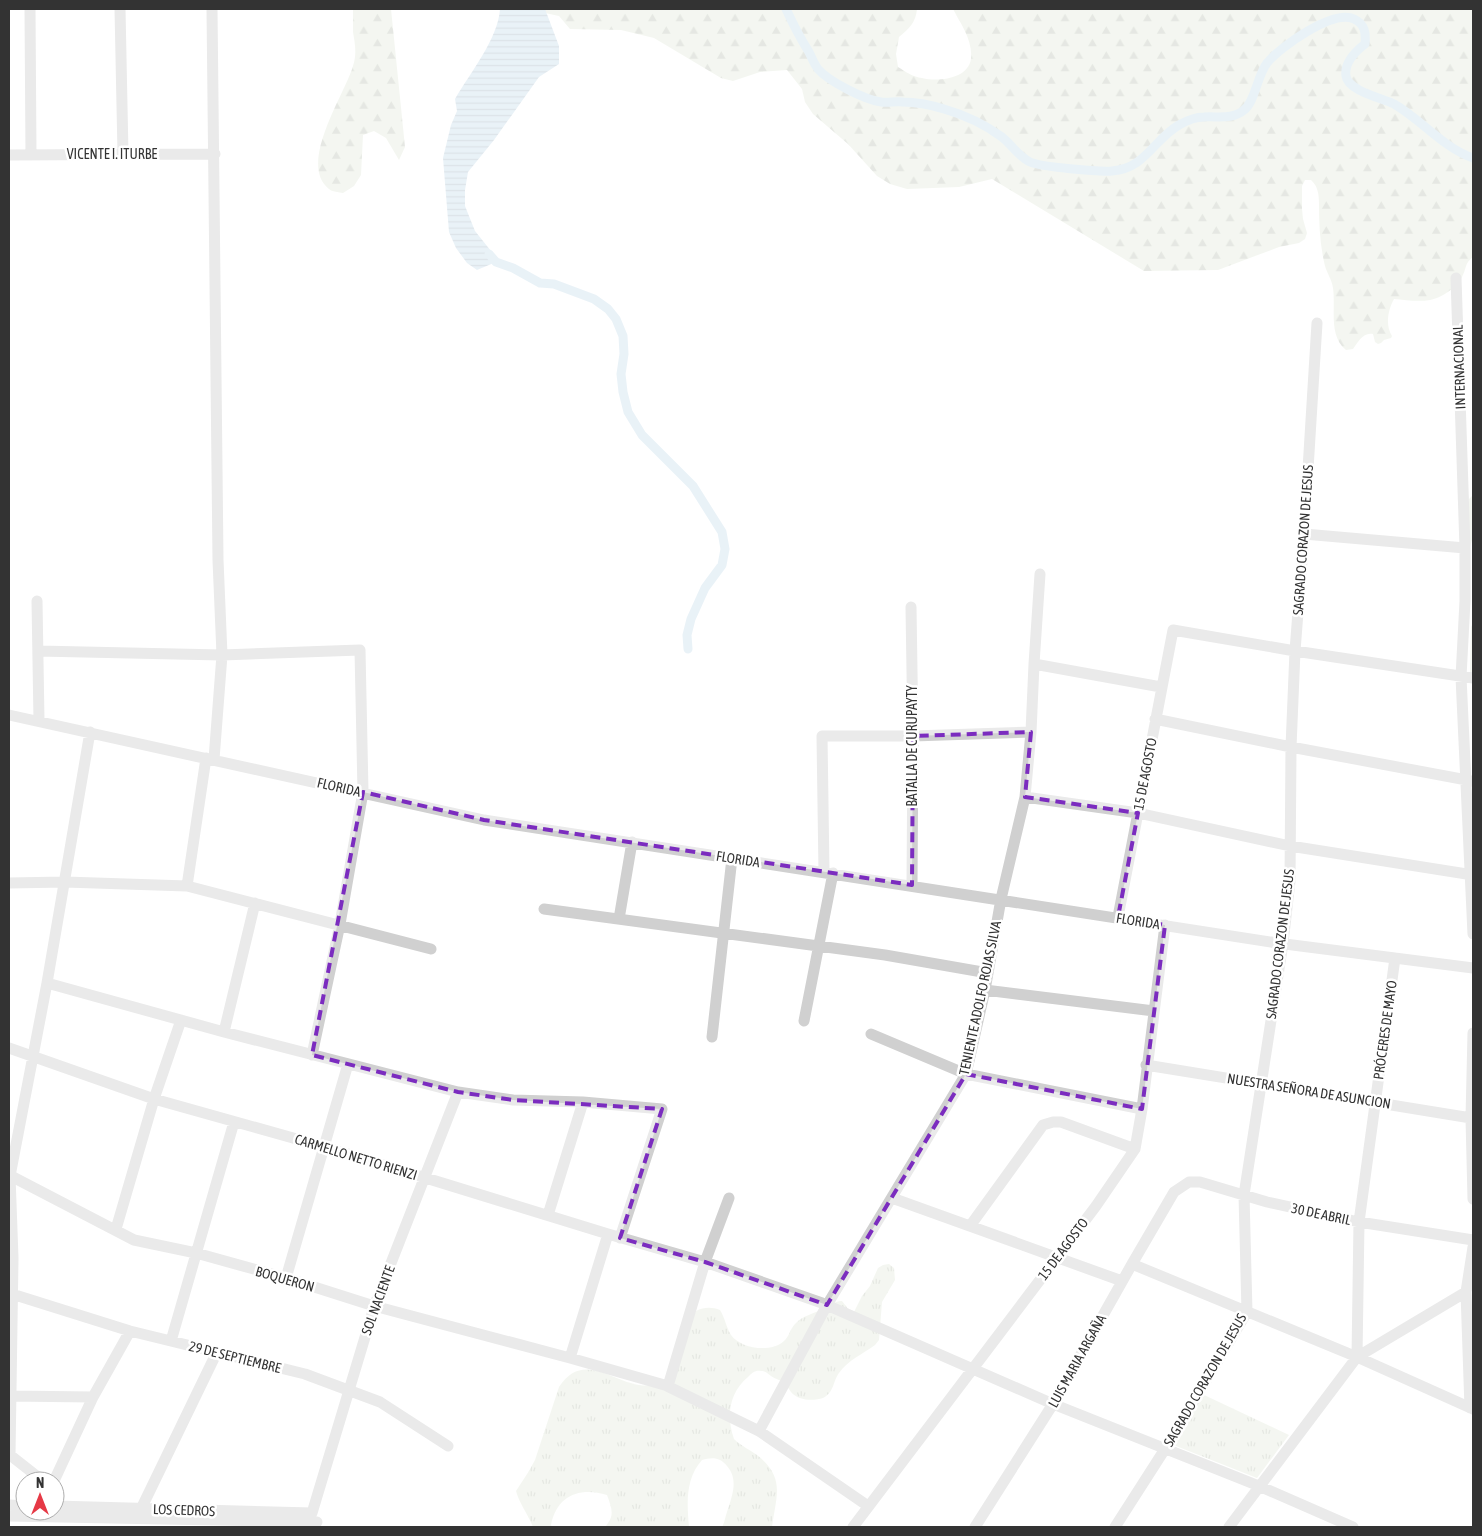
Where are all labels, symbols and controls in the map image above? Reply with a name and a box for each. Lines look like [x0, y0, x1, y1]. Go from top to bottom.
street label: VICENTE I. ITURBE [67, 146, 157, 162]
street label: INTERNACIONAL [1450, 324, 1468, 410]
street label: SAGRADO CORAZON DE JESUS [1290, 464, 1316, 616]
street label: BATALLA DE CURUPAYTY [904, 684, 920, 807]
street label: 15 DE AGOSTO [1130, 737, 1160, 811]
street label: FLORIDA [316, 774, 362, 800]
street label: FLORIDA [715, 848, 761, 870]
street label: SAGRADO CORAZON DE JESUS [1263, 868, 1297, 1020]
street label: FLORIDA [1115, 910, 1161, 932]
street label: TENIENTE ADOLFO ROJAS SILVA [956, 919, 1004, 1077]
street label: PRÓCERES DE MAYO [1370, 979, 1400, 1081]
street label: NUESTRA SEÑORA DE ASUNCION [1226, 1070, 1392, 1112]
street label: CARMELLO NETTO RIENZI [293, 1131, 419, 1183]
street label: 30 DE ABRIL [1290, 1200, 1353, 1228]
street label: 15 DE AGOSTO [1035, 1215, 1091, 1283]
street label: BOQUERON [254, 1263, 316, 1295]
street label: SOL NACIENTE [358, 1263, 398, 1337]
street label: SAGRADO CORAZON DE JESUS [1160, 1311, 1250, 1449]
street label: LUIS MARIA ARGAÑA [1045, 1312, 1109, 1410]
street label: 29 DE SEPTIEMBRE [187, 1338, 283, 1376]
north arrow [15, 1471, 65, 1521]
text: N [36, 1475, 44, 1491]
street label: LOS CEDROS [153, 1501, 215, 1519]

